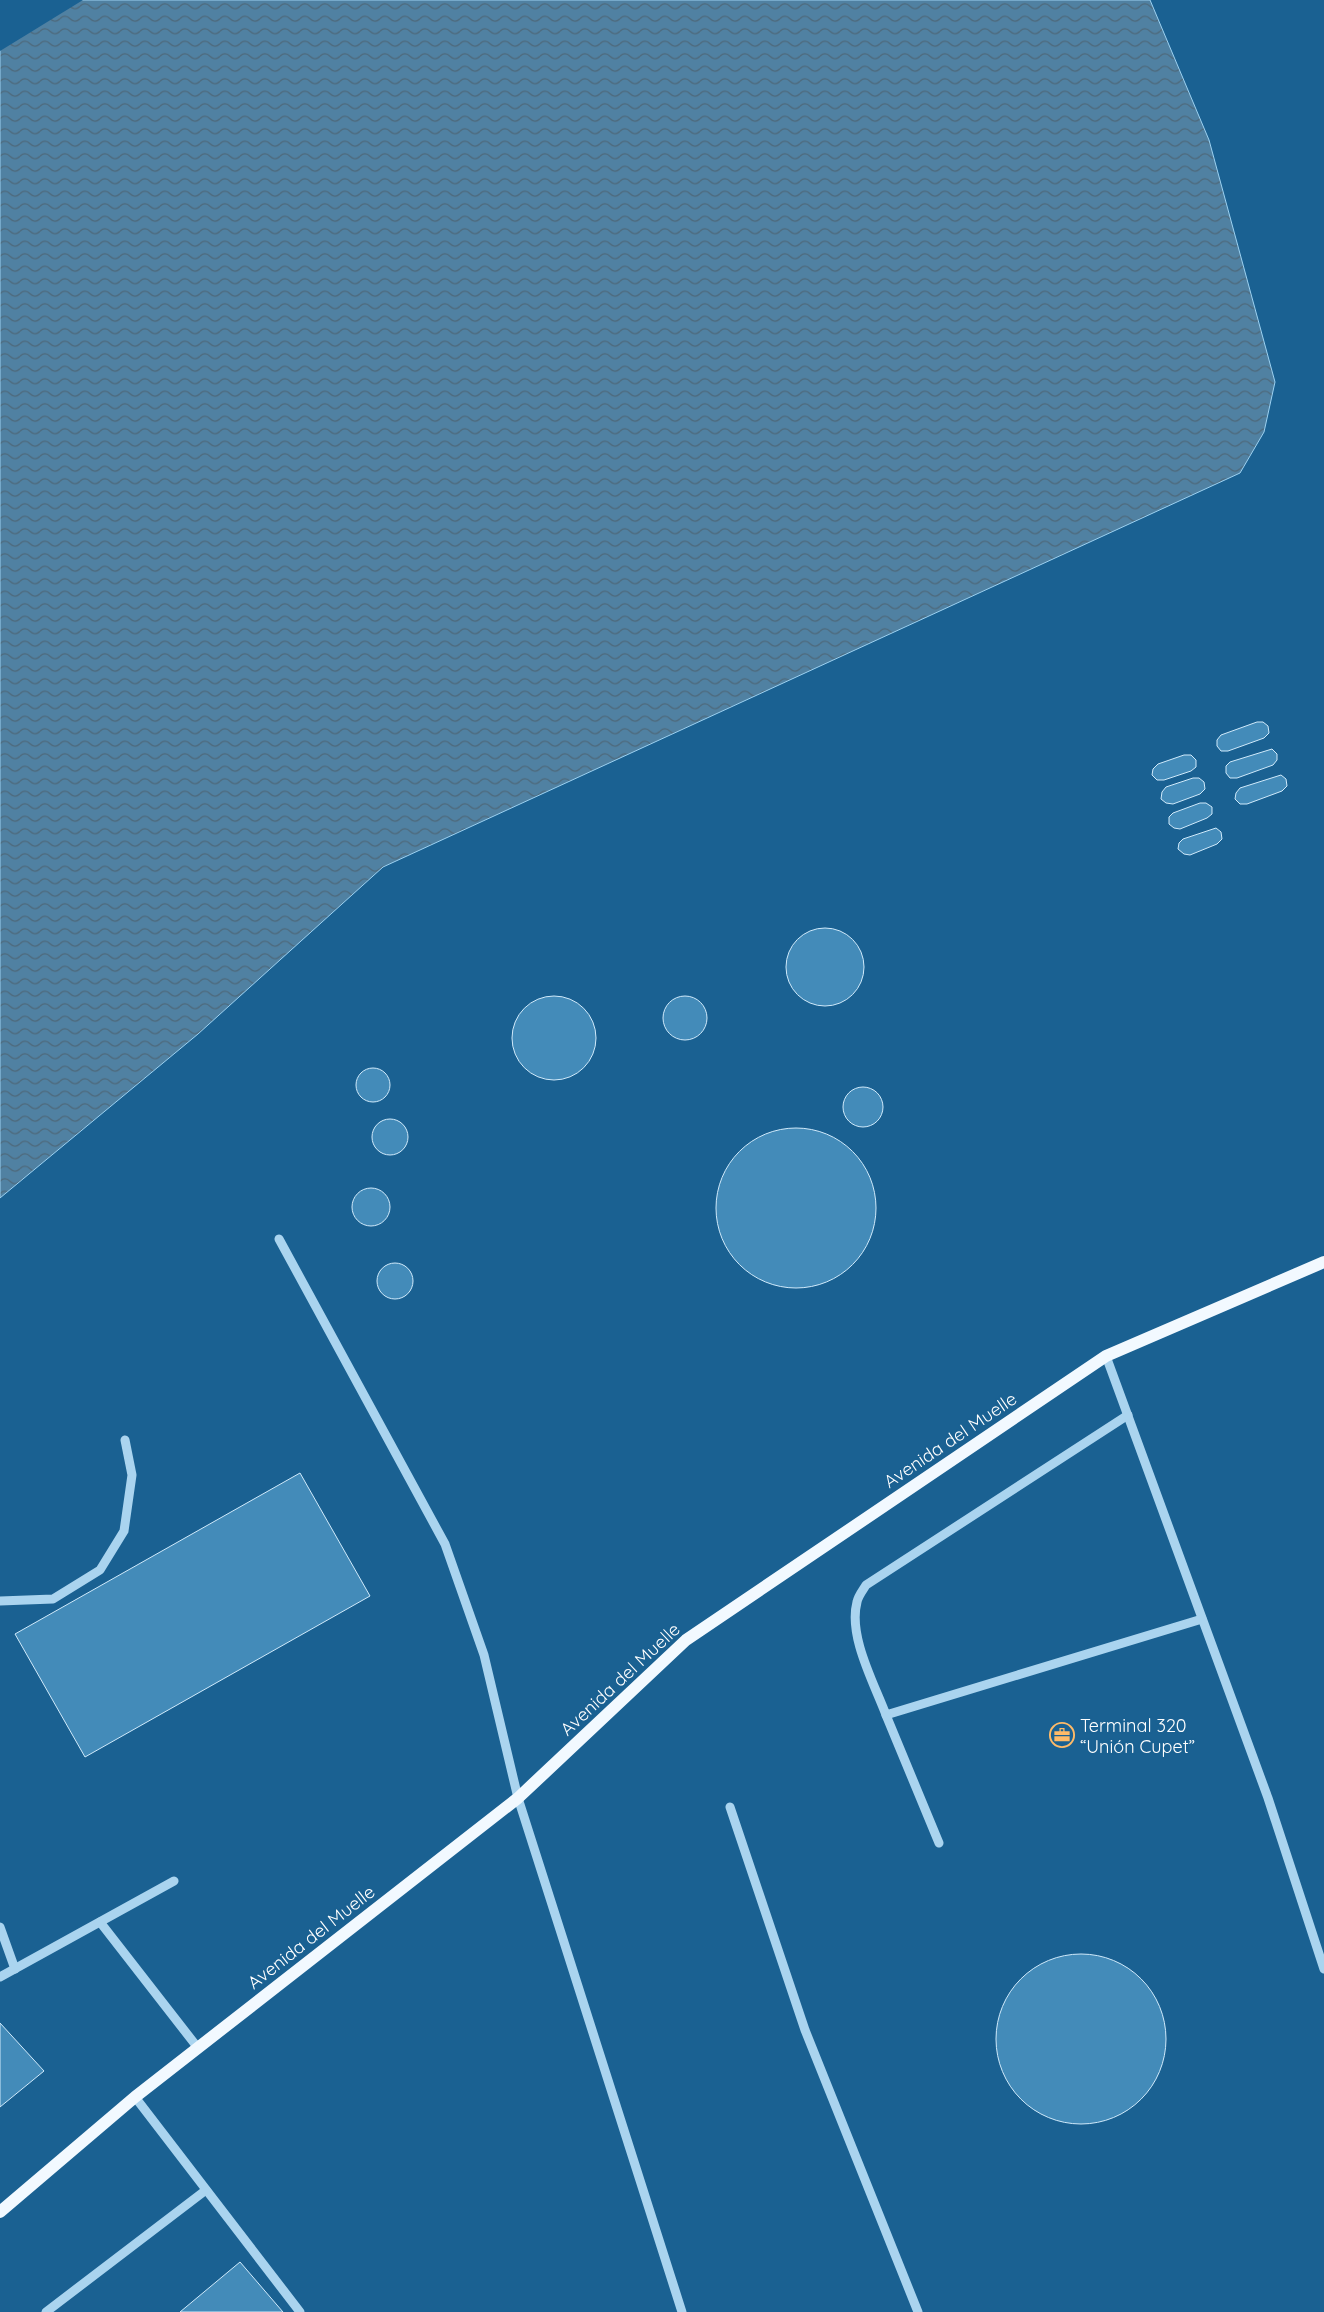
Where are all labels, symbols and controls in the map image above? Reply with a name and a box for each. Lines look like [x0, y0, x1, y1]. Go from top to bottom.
street label: Avenida del Muelle [879, 1387, 1021, 1493]
street label: Avenida del Muelle [555, 1618, 685, 1740]
place label: Terminal 320 “Unión Cupet” [1080, 1714, 1195, 1758]
office icon: Terminal 320 “Unión Cupet” [1049, 1722, 1075, 1748]
street label: Avenida del Muelle [243, 1880, 379, 1994]

